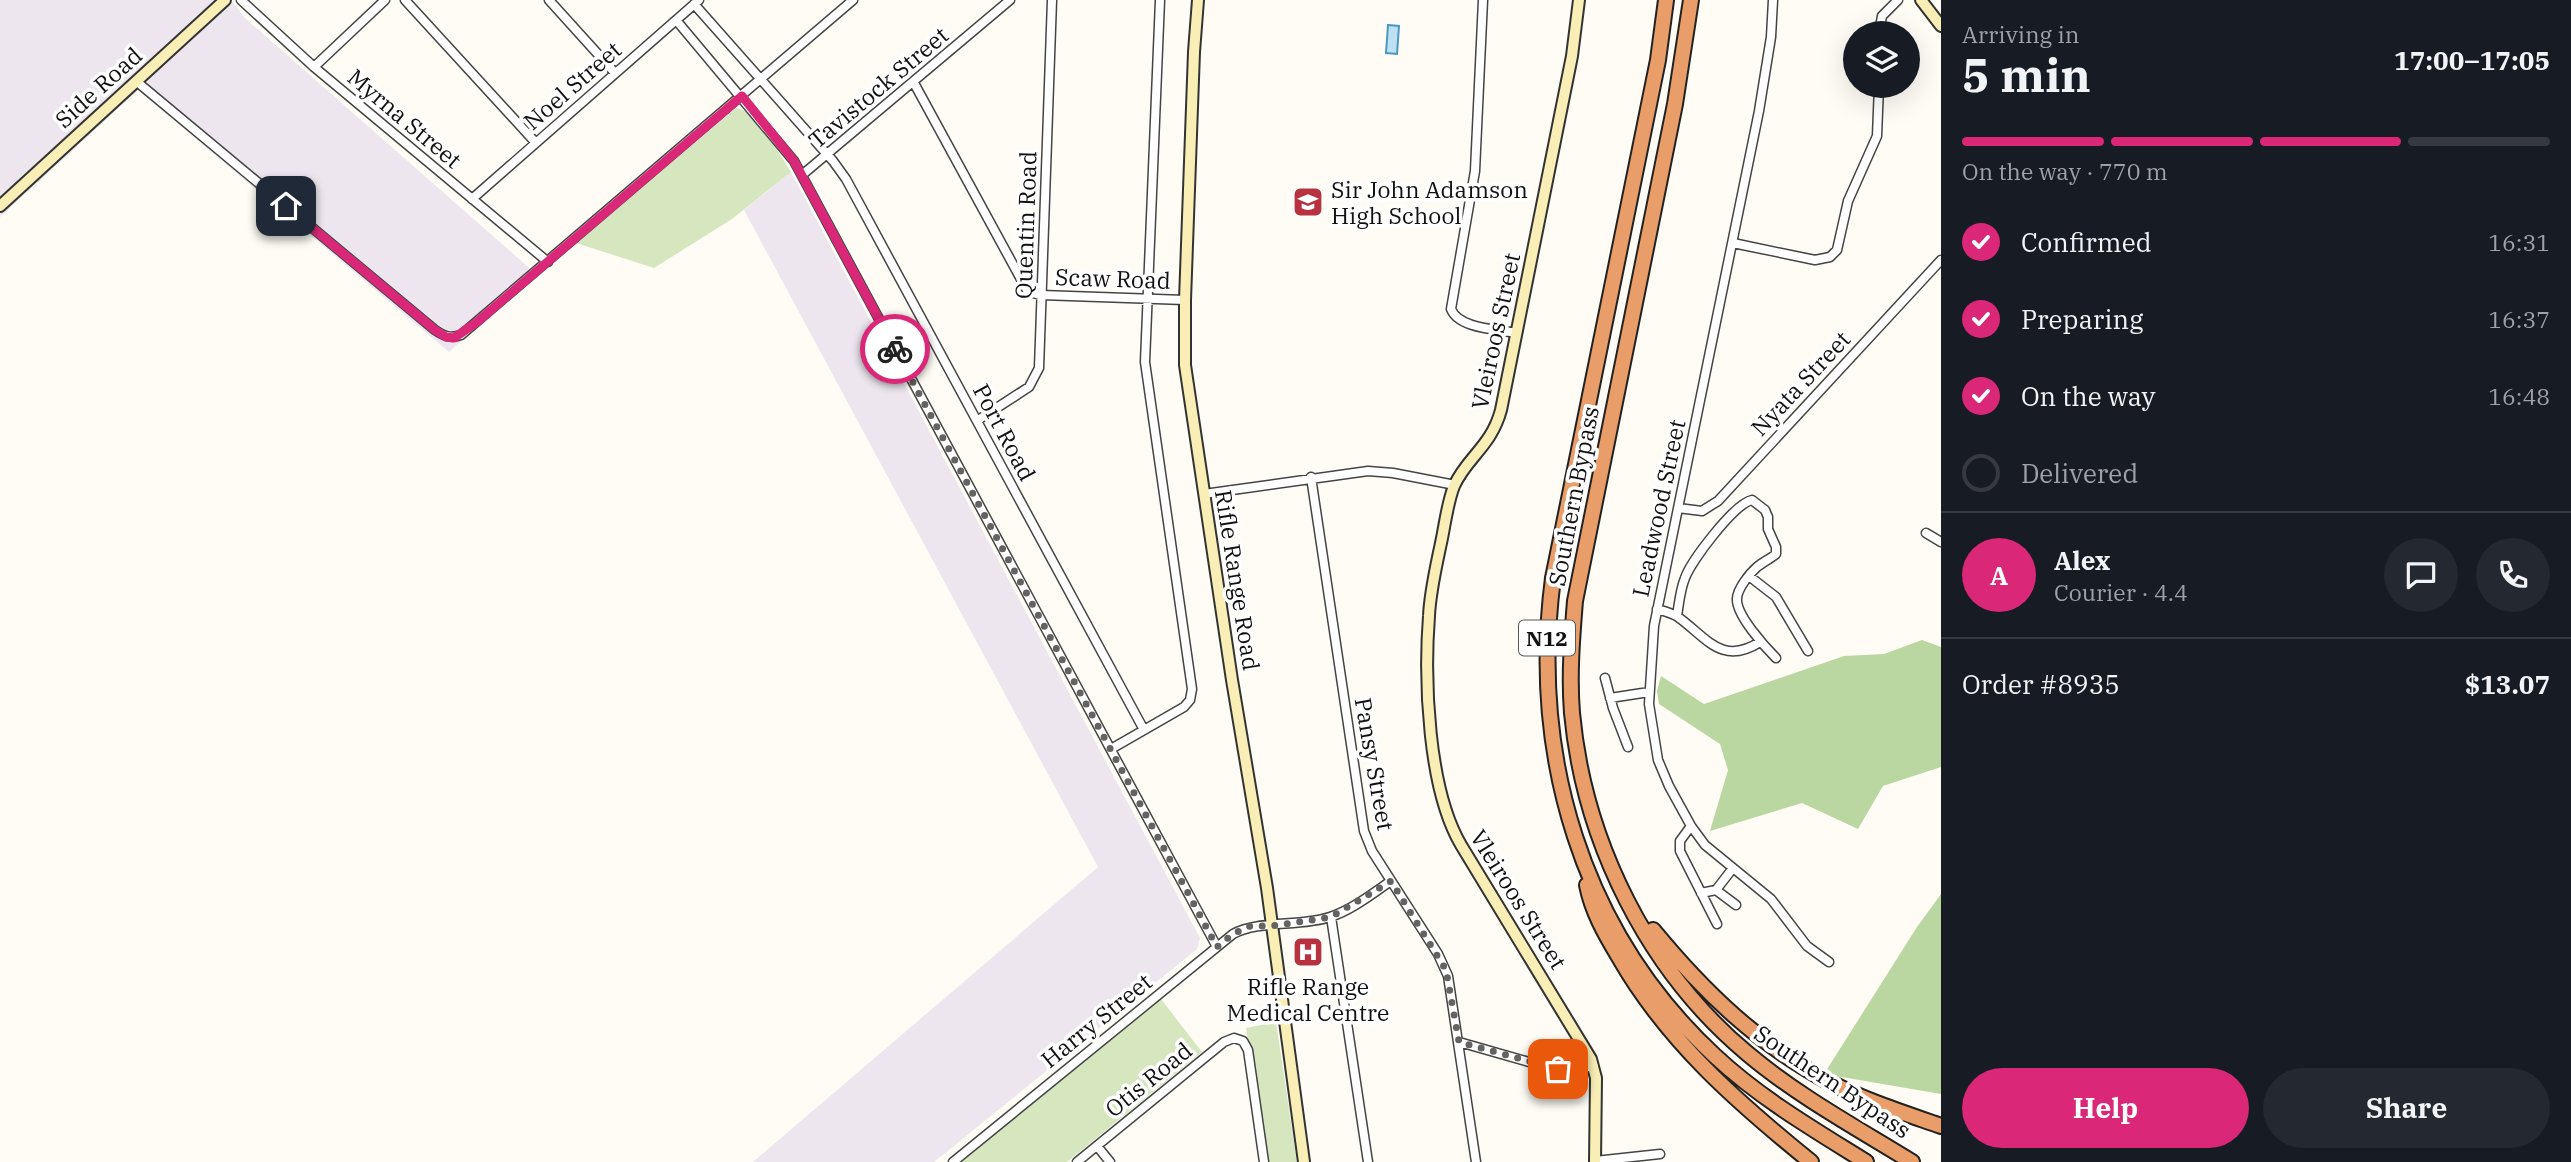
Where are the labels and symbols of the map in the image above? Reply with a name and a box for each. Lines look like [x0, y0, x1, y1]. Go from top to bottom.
street label: Tavistock Street [802, 20, 954, 154]
street label: Noel Street [517, 34, 627, 136]
street label: Side Road [48, 40, 148, 134]
street label: Myrna Street [342, 62, 468, 174]
street label: Quentin Road [1007, 151, 1043, 299]
place label: Sir John Adamson High School [1331, 174, 1528, 230]
pin [256, 176, 316, 236]
school or university icon: Sir John Adamson High School [1291, 185, 1325, 219]
street label: Vleiroos Street [1464, 250, 1526, 412]
street label: Scaw Road [1055, 261, 1171, 295]
courier [860, 314, 930, 384]
street label: Nyata Street [1744, 324, 1856, 442]
street label: Port Road [967, 378, 1043, 486]
street label: Southern Bypass [1541, 404, 1605, 588]
street label: Leadwood Street [1625, 416, 1691, 600]
street label: Rifle Range Road [1209, 488, 1267, 673]
road number: N12 [1519, 620, 1575, 656]
street label: Pansy Street [1349, 695, 1401, 833]
street label: Vleiroos Street [1464, 824, 1574, 974]
hospital icon: Rifle Range Medical Centre [1291, 935, 1325, 969]
street label: Harry Street [1035, 966, 1157, 1074]
place label: Rifle Range Medical Centre [1227, 971, 1389, 1027]
street label: Southern Bypass [1749, 1018, 1917, 1144]
street label: Otis Road [1098, 1035, 1198, 1123]
pin [1528, 1039, 1588, 1099]

